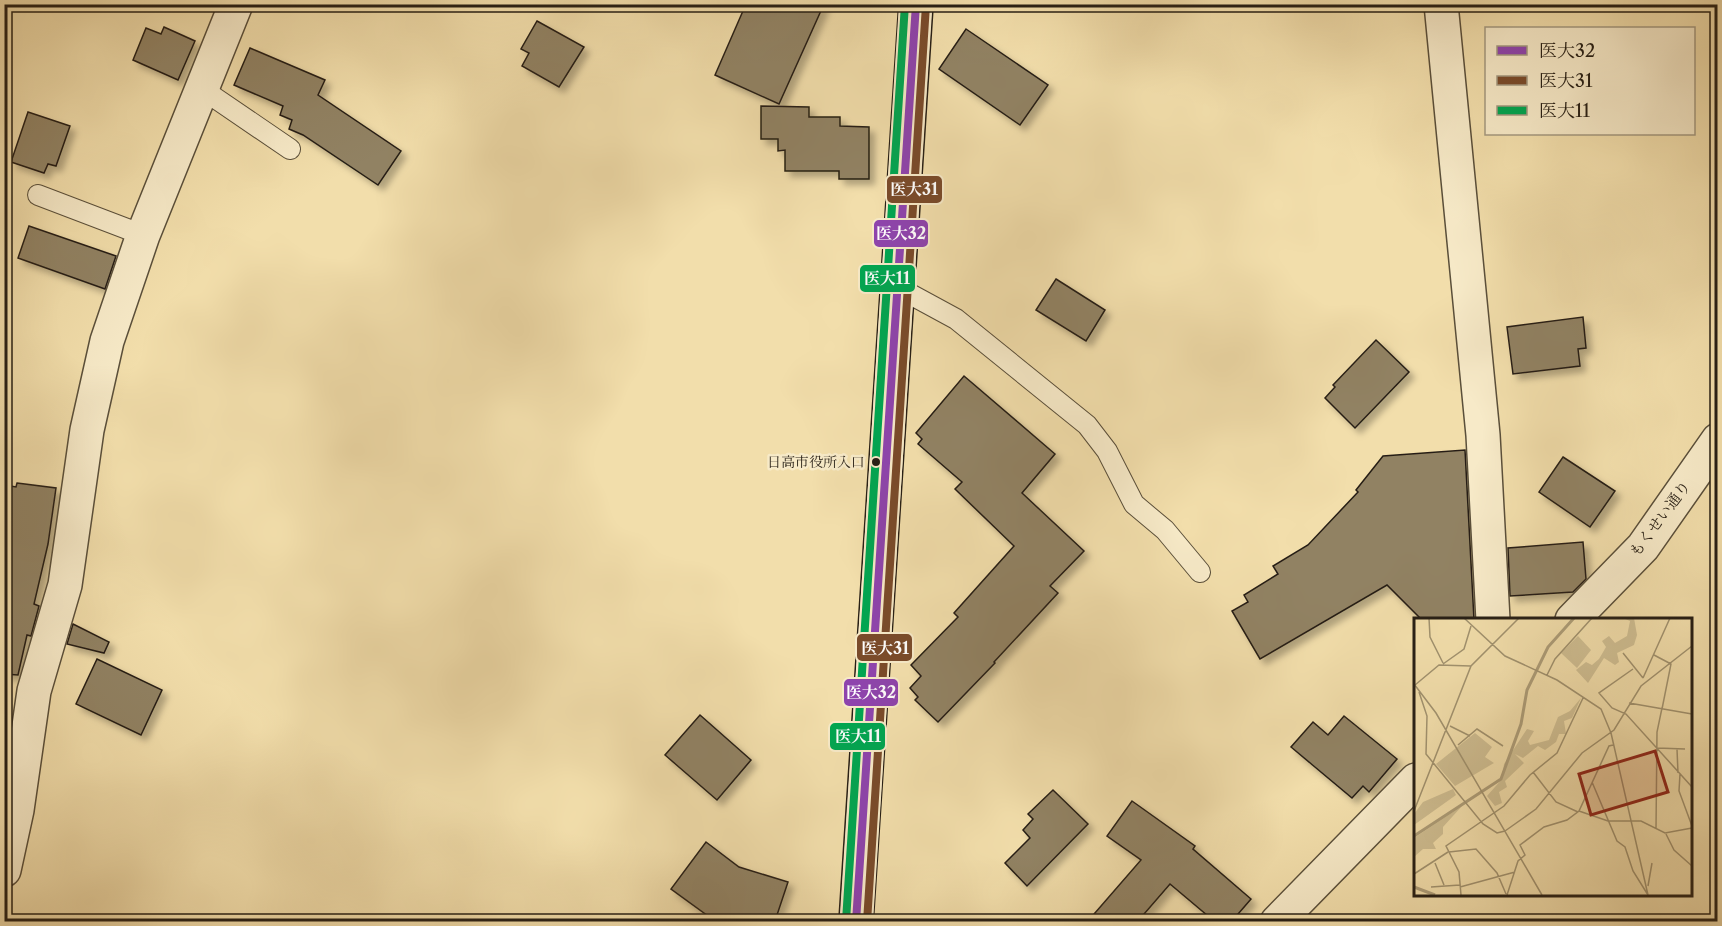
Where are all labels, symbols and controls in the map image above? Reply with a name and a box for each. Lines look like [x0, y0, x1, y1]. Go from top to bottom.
legend [1485, 27, 1695, 135]
text: 医大32 [1539, 40, 1595, 62]
text: 医大31 [1539, 70, 1593, 92]
text: 医大11 [1539, 100, 1591, 122]
line badge: 医大31 [886, 175, 943, 204]
text: 医大31 [890, 179, 939, 199]
line badge: 医大32 [873, 219, 929, 248]
text: 医大32 [876, 223, 926, 243]
line badge: 医大11 [859, 264, 916, 293]
text: 医大11 [864, 268, 911, 288]
place label: 日高市役所入口 [767, 453, 865, 471]
marker: 日高市役所入口 [870, 456, 882, 468]
street label: もくせい通り [1625, 477, 1694, 560]
inset map [1414, 618, 1692, 896]
line badge: 医大31 [856, 633, 913, 662]
text: 医大31 [861, 638, 910, 658]
line badge: 医大32 [843, 678, 899, 707]
text: 医大32 [846, 682, 896, 702]
line badge: 医大11 [829, 722, 886, 751]
text: 医大11 [835, 726, 882, 746]

